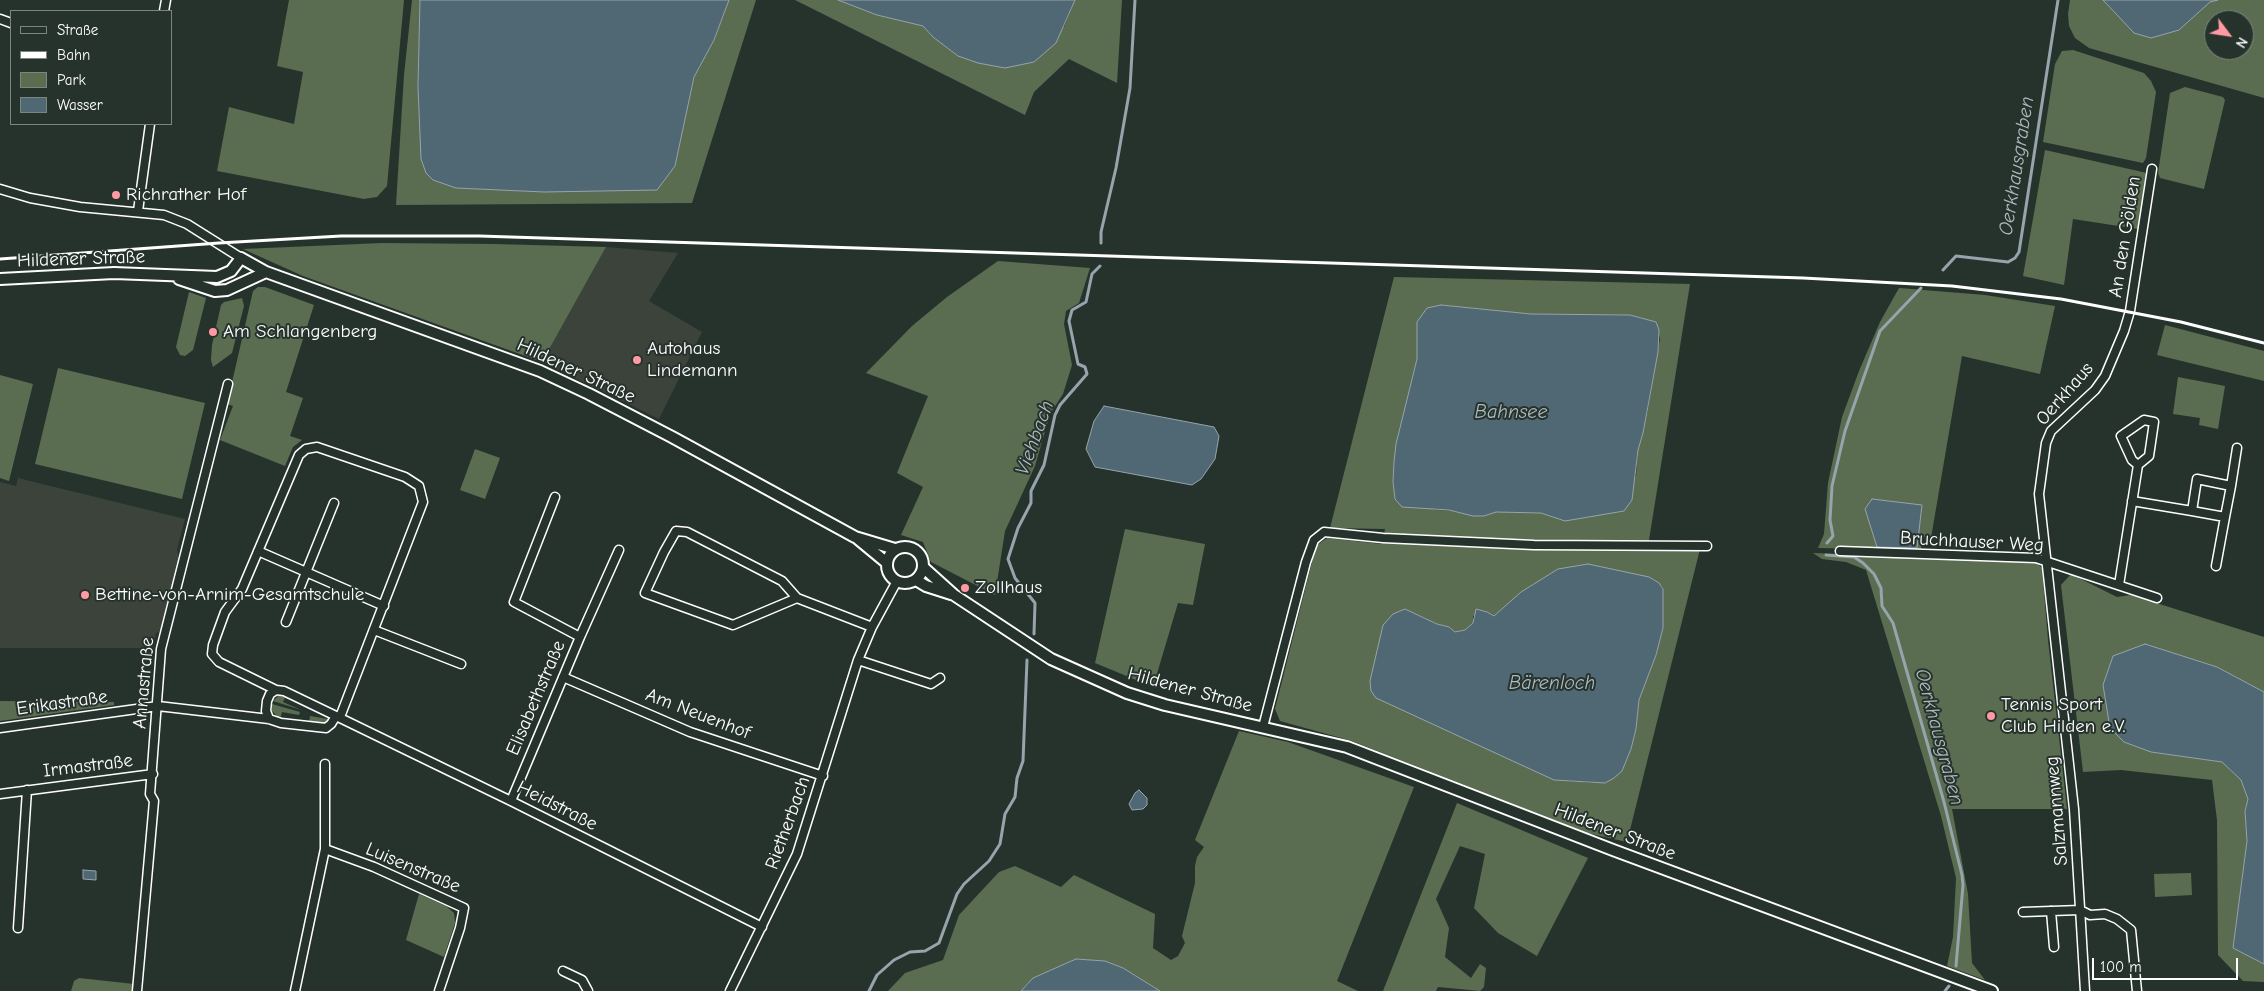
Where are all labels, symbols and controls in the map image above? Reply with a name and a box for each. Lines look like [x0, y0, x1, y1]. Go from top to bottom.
legend [10, 10, 172, 125]
north arrow [2204, 10, 2254, 60]
text: Straße [57, 21, 98, 39]
text: N [2232, 34, 2251, 51]
text: Bahn [57, 46, 90, 64]
text: Park [57, 71, 86, 89]
water label: Oerkhausgraben [1994, 95, 2040, 237]
text: Wasser [57, 96, 103, 114]
street label: An den Gölden [2104, 175, 2146, 299]
place label: Richrather Hof [126, 184, 246, 206]
marker: Richrather Hof [110, 189, 122, 201]
street label: Hildener Straße [17, 245, 145, 273]
place label: Am Schlangenberg [223, 321, 377, 343]
marker: Am Schlangenberg [207, 326, 219, 338]
street label: Hildener Straße [513, 334, 639, 408]
place label: Autohaus Lindemann [647, 338, 737, 382]
marker: Autohaus Lindemann [631, 354, 643, 366]
street label: Oerkhaus [2031, 358, 2099, 430]
water label: Viehbach [1010, 398, 1060, 478]
water label: Bahnsee [1475, 400, 1547, 424]
street label: Bruchhauser Weg [1899, 527, 2045, 557]
place label: Zollhaus [975, 577, 1042, 599]
marker: Zollhaus [959, 582, 971, 594]
place label: Bettine-von-Arnim-Gesamtschule [95, 584, 364, 606]
marker: Bettine-von-Arnim-Gesamtschule [79, 589, 91, 601]
street label: Annastraße [129, 636, 159, 730]
street label: Elisabethstraße [502, 637, 570, 759]
street label: Hildener Straße [1125, 662, 1255, 718]
water label: Oerkhausgraben [1909, 666, 1969, 808]
water label: Bärenloch [1509, 671, 1595, 695]
street label: Am Neuenhof [642, 684, 754, 744]
street label: Erikastraße [15, 685, 109, 721]
place label: Tennis Sport Club Hilden e.V. [2001, 694, 2125, 738]
marker: Tennis Sport Club Hilden e.V. [1985, 710, 1997, 722]
street label: Irmastraße [42, 749, 134, 783]
street label: Salzmannweg [2041, 755, 2073, 867]
street label: Rietherbach [761, 773, 815, 873]
street label: Heidstraße [513, 776, 601, 836]
street label: Hildener Straße [1551, 798, 1679, 866]
street label: Luisenstraße [362, 838, 464, 898]
scale bar [2094, 948, 2240, 980]
text: 100 m [2100, 958, 2142, 976]

